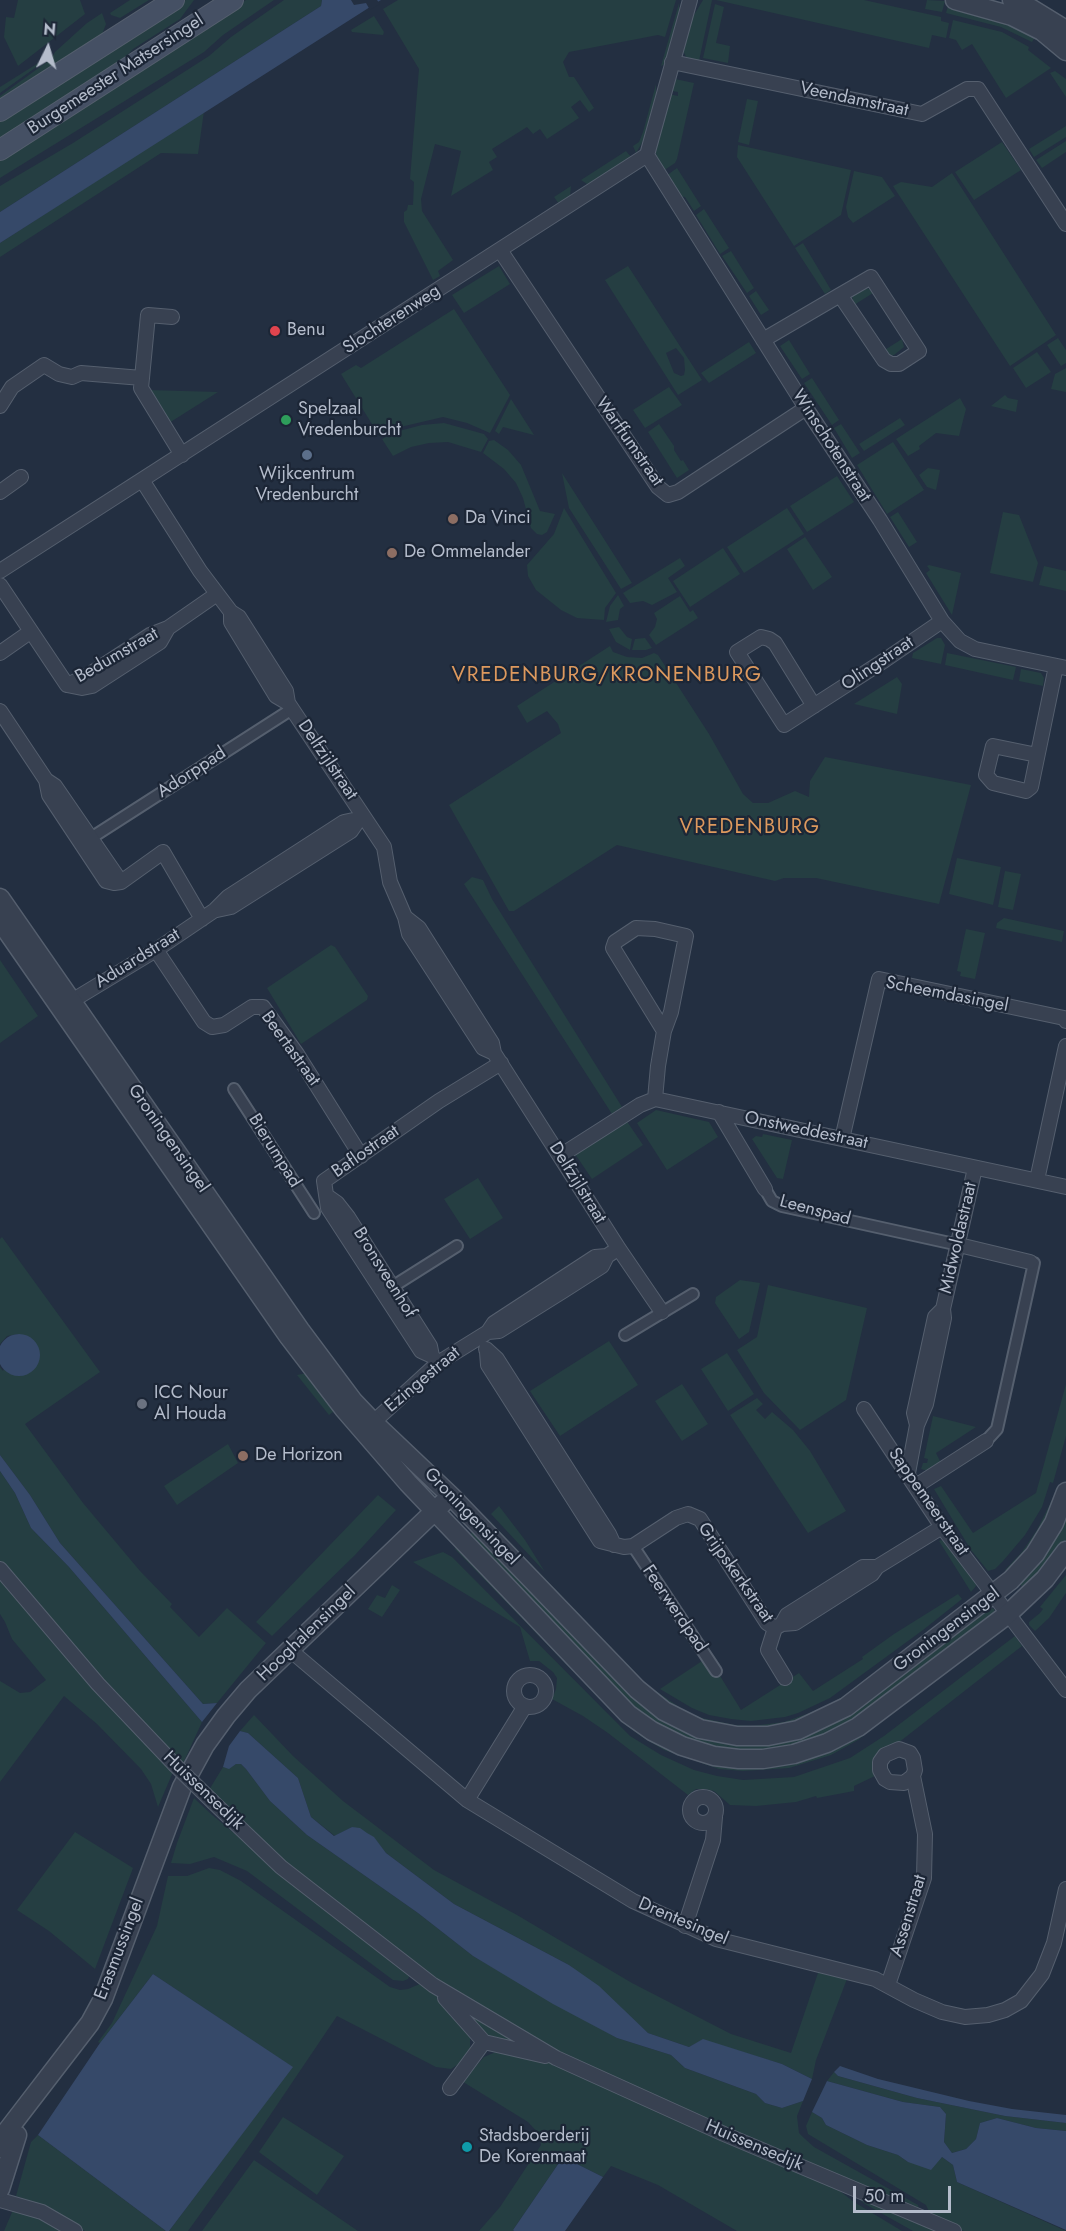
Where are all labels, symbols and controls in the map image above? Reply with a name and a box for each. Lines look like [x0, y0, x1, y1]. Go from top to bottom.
street label: Burgemeester Matsersingel [24, 10, 208, 140]
north arrow [18, 18, 78, 78]
text: N [42, 18, 57, 42]
street label: Veendamstraat [798, 78, 910, 122]
street label: Slochterenweg [339, 281, 445, 359]
place label: Benu [287, 320, 325, 342]
marker: Benu [268, 324, 282, 338]
street label: Winschotenstraat [787, 386, 875, 506]
street label: Warffumstraat [590, 393, 668, 491]
place label: Spelzaal Vredenburcht [298, 399, 401, 442]
marker: Spelzaal Vredenburcht [279, 413, 293, 427]
marker: Wijkcentrum Vredenburcht [300, 448, 314, 462]
place label: Wijkcentrum Vredenburcht [256, 464, 358, 506]
place label: Da Vinci [465, 508, 531, 530]
marker: Da Vinci [446, 512, 460, 526]
place label: De Ommelander [404, 542, 530, 564]
marker: De Ommelander [385, 546, 399, 560]
street label: Bedumstraat [72, 624, 162, 688]
street label: Olingstraat [838, 632, 918, 696]
district label: VREDENBURG/KRONENBURG [451, 663, 763, 689]
street label: Delfzijlstraat [292, 716, 362, 804]
street label: Adorppad [154, 743, 230, 803]
district label: VREDENBURG [680, 816, 820, 840]
street label: Aduardstraat [92, 924, 184, 994]
street label: Scheemdasingel [884, 973, 1010, 1017]
street label: Beertastraat [256, 1007, 324, 1091]
street label: Groningensingel [123, 1081, 213, 1197]
street label: Onstweddestraat [742, 1107, 870, 1155]
street label: Bierumpad [243, 1110, 305, 1192]
street label: Baflostraat [328, 1121, 404, 1183]
street label: Delfzijlstraat [544, 1138, 610, 1228]
street label: Midwoldastraat [936, 1180, 982, 1296]
street label: Leenspad [777, 1191, 853, 1231]
street label: Bronsveenhof [348, 1224, 420, 1322]
street label: Ezingestraat [381, 1342, 465, 1418]
place label: ICC Nour Al Houda [154, 1383, 228, 1426]
marker: ICC Nour Al Houda [135, 1397, 149, 1411]
street label: Sappemeerstraat [883, 1444, 973, 1560]
place label: De Horizon [255, 1445, 343, 1467]
marker: De Horizon [236, 1449, 250, 1463]
street label: Groningensingel [419, 1464, 523, 1570]
street label: Grijpskerkstraat [693, 1519, 777, 1627]
street label: Feerwerdpad [637, 1561, 711, 1657]
street label: Hooghalensingel [253, 1581, 361, 1687]
street label: Groningensingel [890, 1583, 1004, 1677]
street label: Huissensedijk [158, 1747, 248, 1835]
street label: Assenstraat [886, 1872, 932, 1960]
street label: Drentesingel [635, 1893, 731, 1951]
street label: Erasmussingel [91, 1895, 149, 2003]
street label: Huissensedijk [702, 2116, 806, 2176]
place label: Stadsboerderij De Korenmaat [479, 2126, 590, 2168]
marker: Stadsboerderij De Korenmaat [460, 2140, 474, 2154]
scale bar [856, 2174, 954, 2212]
text: 50 m [864, 2183, 904, 2209]

